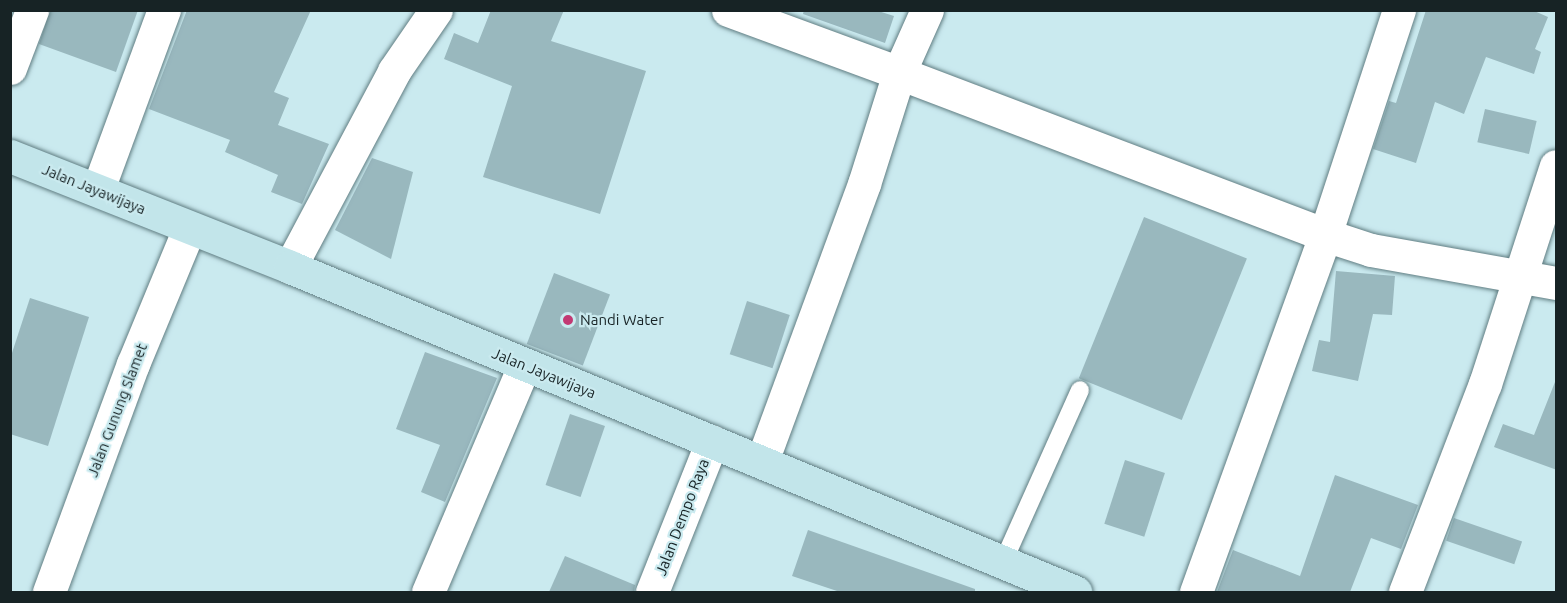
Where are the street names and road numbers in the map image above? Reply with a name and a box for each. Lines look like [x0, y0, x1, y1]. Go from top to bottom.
street label: Jalan Jayawijaya [39, 160, 149, 218]
street label: Jalan Gunung Slamet [83, 341, 151, 479]
street label: Jalan Jayawijaya [489, 344, 599, 402]
street label: Jalan Dempo Raya [651, 456, 713, 578]

